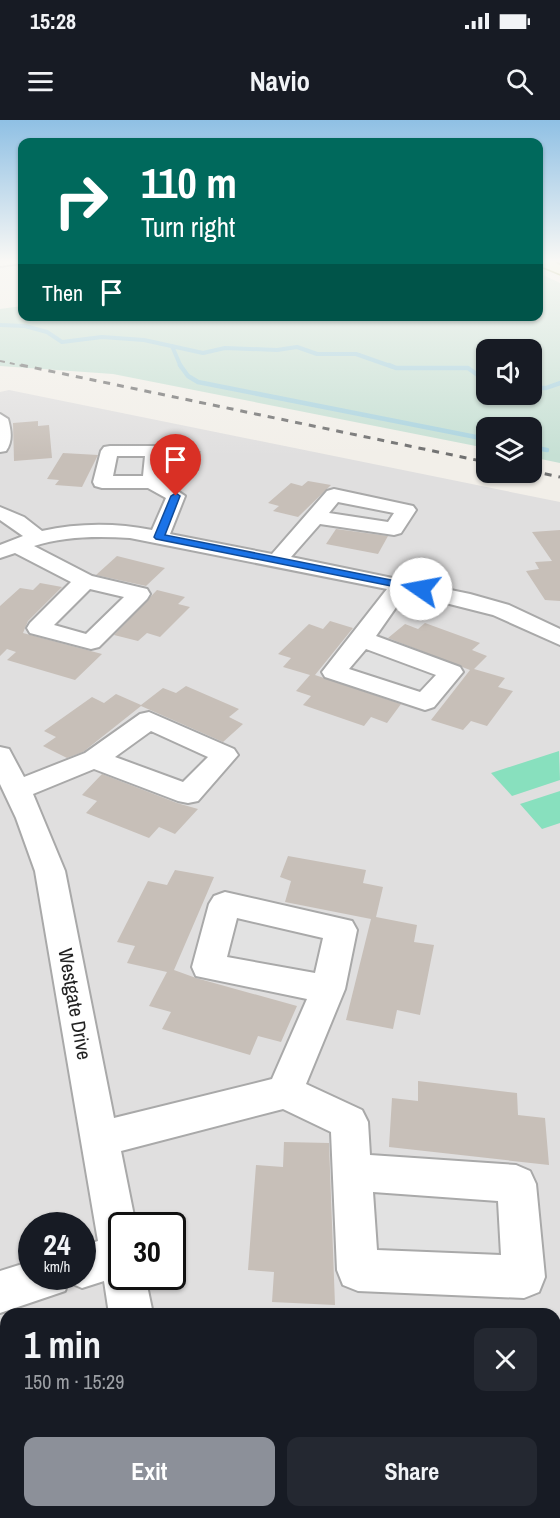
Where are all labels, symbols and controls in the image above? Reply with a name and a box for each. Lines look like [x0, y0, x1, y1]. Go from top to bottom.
text: 15:28 [30, 6, 76, 36]
text: Navio [250, 63, 310, 99]
icon: menu [24, 65, 57, 98]
icon: search [503, 65, 536, 98]
text: 110 m [141, 155, 237, 211]
icon: right [42, 162, 120, 240]
text: Turn right [141, 209, 235, 245]
icon: arrive [95, 276, 128, 309]
text: Then [42, 278, 83, 308]
map controls [476, 339, 542, 483]
button: sound [476, 339, 542, 405]
button: layers [476, 417, 542, 483]
pin [150, 434, 201, 496]
icon: arrive [159, 443, 192, 476]
position arrow [389, 557, 453, 621]
street label: Westgate Drive [52, 946, 99, 1062]
speed limit sign: 30 [108, 1212, 186, 1290]
text: 24 [43, 1224, 71, 1264]
text: km/h [44, 1256, 70, 1277]
text: 1 min [24, 1321, 101, 1369]
button: close [474, 1328, 537, 1391]
text: 150 m · 15:29 [24, 1368, 124, 1395]
button: Exit [24, 1437, 275, 1506]
button: Share [287, 1437, 537, 1506]

